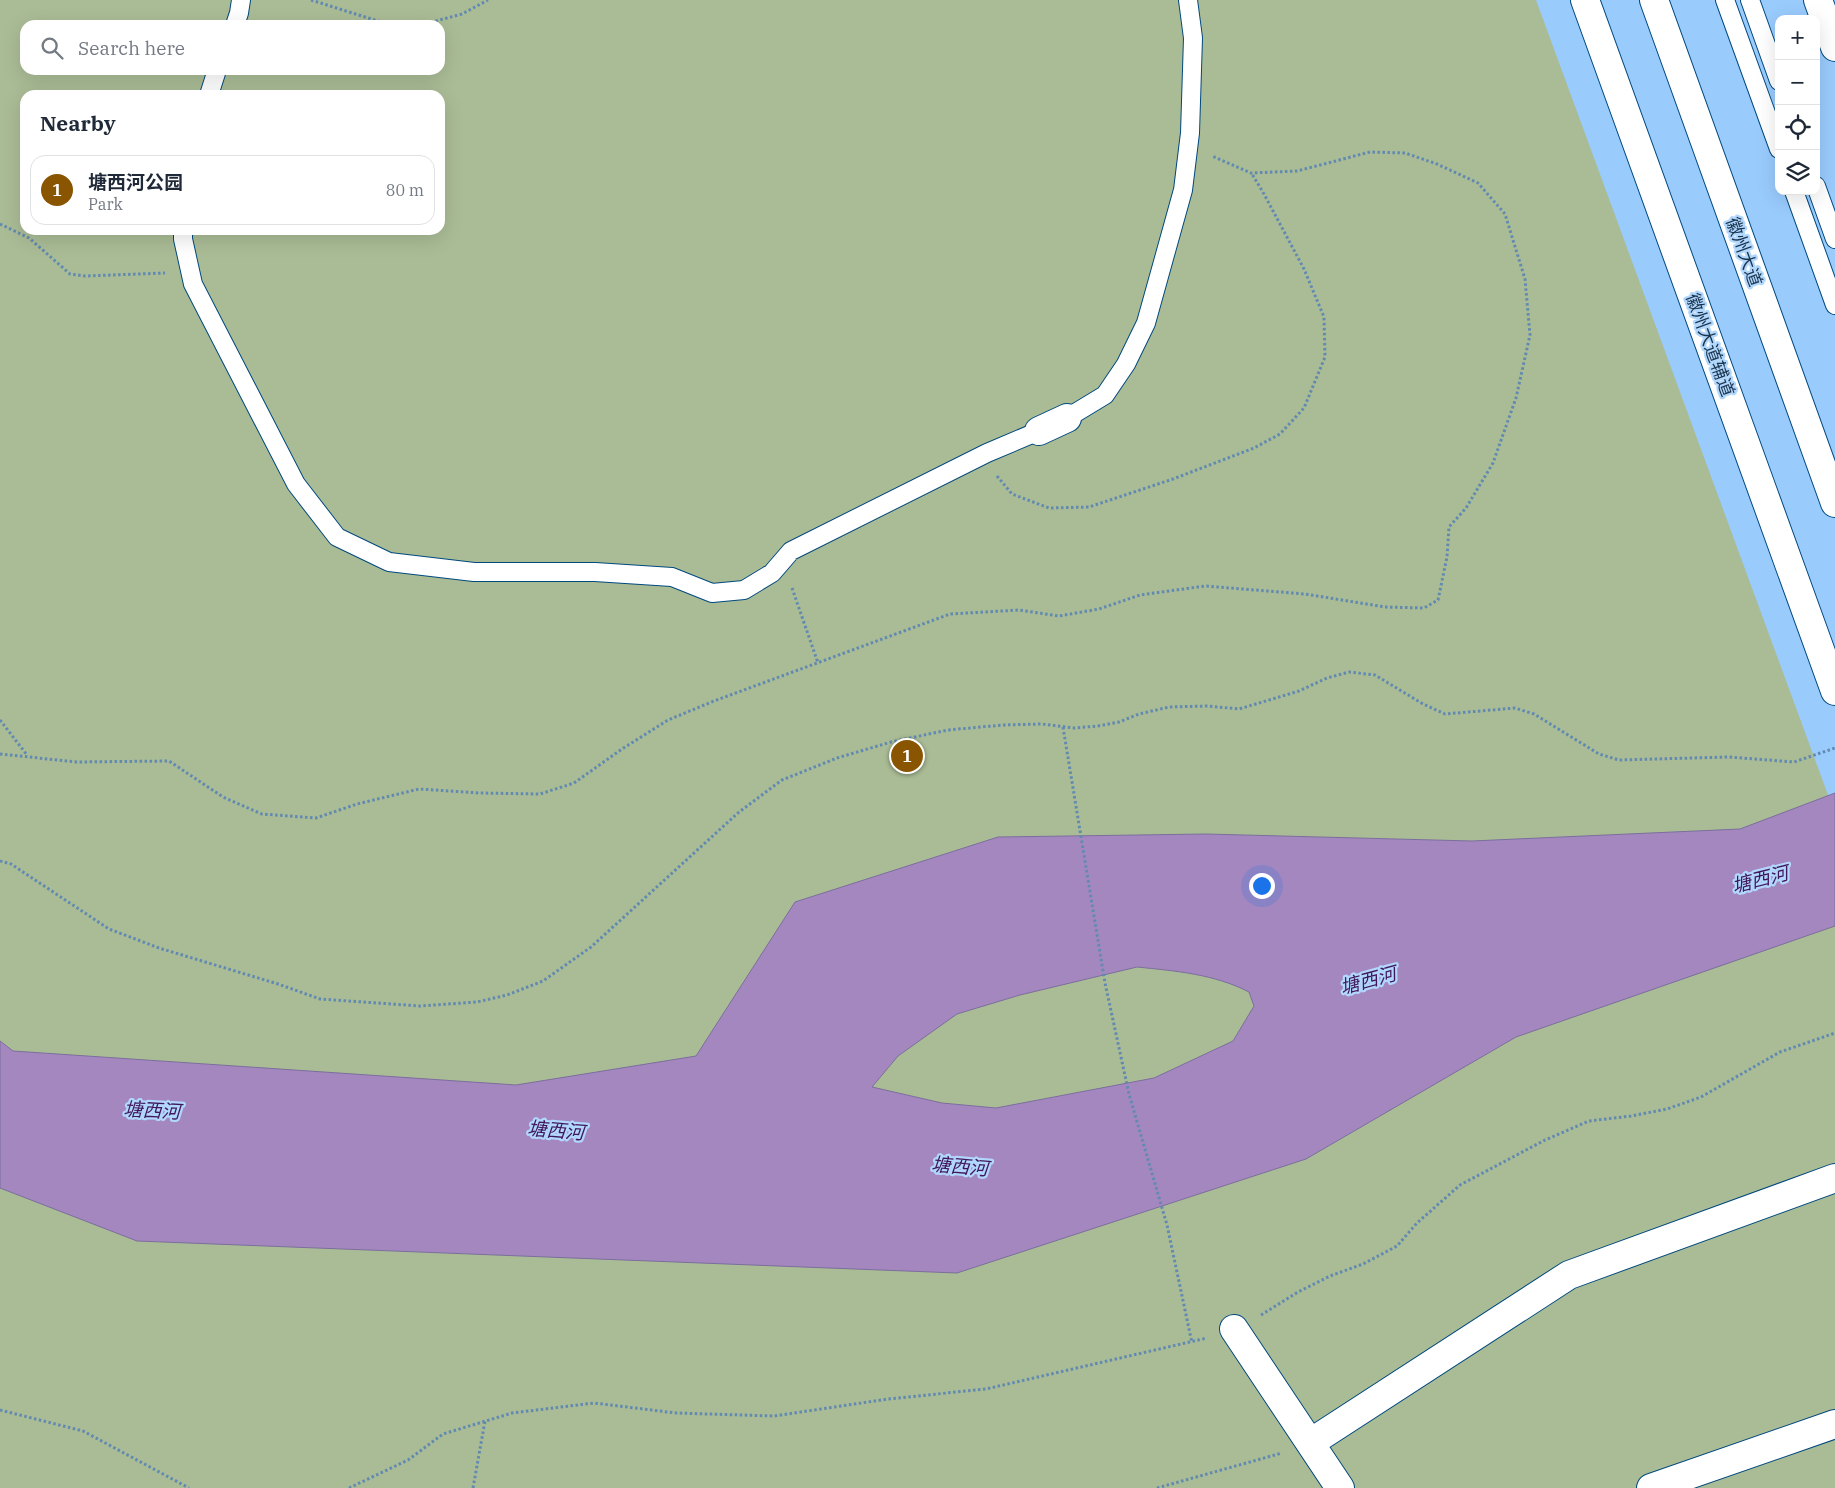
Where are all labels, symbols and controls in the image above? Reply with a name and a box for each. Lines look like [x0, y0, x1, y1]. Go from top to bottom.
map controls [1775, 15, 1820, 195]
button: + [1775, 15, 1820, 60]
search box [20, 20, 445, 75]
icon: search [38, 34, 66, 62]
text: Search here [78, 36, 185, 60]
button: − [1775, 60, 1820, 105]
button: locate [1775, 105, 1820, 150]
text: Nearby [40, 109, 116, 137]
button: layers [1775, 150, 1820, 195]
text: 塘西河公园 [88, 170, 183, 194]
text: 1 [52, 180, 62, 200]
text: 80 m [386, 180, 424, 200]
text: Park [88, 194, 123, 214]
street label: 徽州大道 [1721, 214, 1768, 290]
street label: 徽州大道辅道 [1681, 290, 1740, 400]
pin: 1 [891, 737, 923, 775]
water label: 塘西河 [1729, 859, 1794, 898]
your location [1249, 873, 1275, 899]
water label: 塘西河 [1337, 960, 1402, 999]
water label: 塘西河 [123, 1097, 185, 1124]
water label: 塘西河 [527, 1116, 589, 1145]
water label: 塘西河 [931, 1152, 993, 1181]

